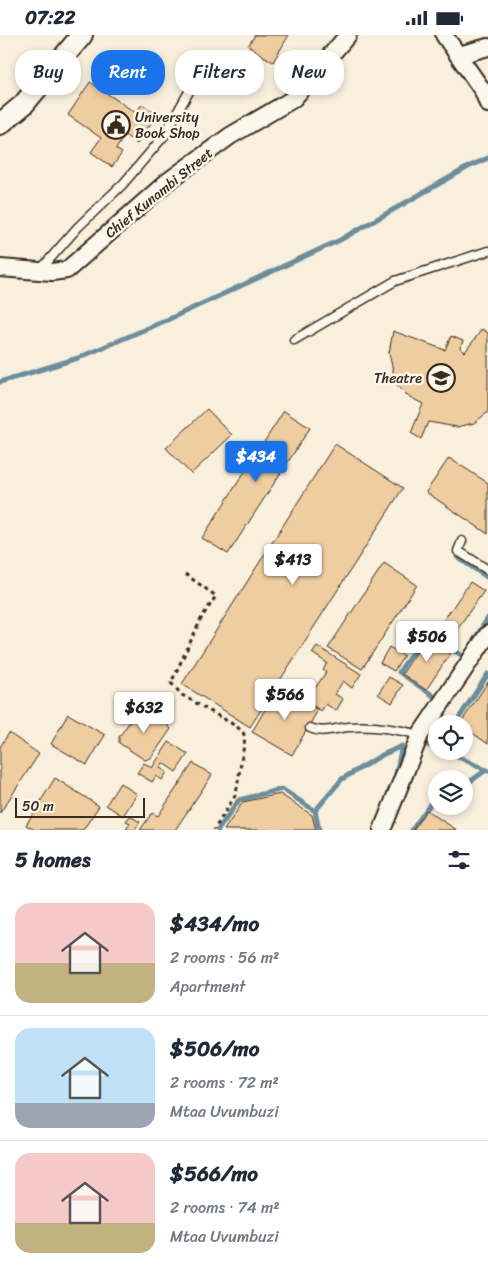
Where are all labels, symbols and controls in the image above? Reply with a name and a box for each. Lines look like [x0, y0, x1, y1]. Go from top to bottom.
text: 07:22 [25, 1, 76, 34]
chip: Buy [15, 50, 81, 95]
chip: Rent [91, 50, 165, 95]
chip: Filters [175, 50, 264, 95]
chip: New [274, 50, 344, 95]
place label: University Book Shop [135, 105, 200, 146]
public building icon: University Book Shop [101, 110, 131, 140]
street label: Chief Kunambi Street [99, 141, 219, 245]
school or university icon: Theatre [426, 363, 456, 393]
place label: Theatre [374, 366, 422, 391]
pin: $434 [226, 441, 286, 483]
text: $434 [236, 442, 276, 471]
pin: $413 [263, 543, 323, 586]
text: $413 [275, 545, 311, 574]
pin: $506 [397, 621, 457, 663]
text: $506 [407, 622, 447, 651]
pin: $566 [255, 679, 315, 721]
text: $566 [266, 680, 304, 709]
pin: $632 [114, 691, 174, 734]
text: $632 [125, 693, 163, 722]
map controls [428, 715, 473, 815]
button: locate [428, 715, 473, 760]
button: layers [428, 770, 473, 815]
text: 50 m [22, 794, 54, 819]
scale bar [15, 795, 145, 818]
text: 5 homes [15, 841, 91, 879]
icon: filters [445, 846, 473, 874]
text: $434/mo [170, 905, 259, 943]
icon: home [55, 923, 115, 983]
text: 2 rooms · 56 m² [170, 943, 279, 972]
text: Apartment [170, 972, 246, 1001]
text: $506/mo [170, 1030, 259, 1068]
icon: home [55, 1048, 115, 1108]
text: 2 rooms · 72 m² [170, 1068, 279, 1097]
text: Mtaa Uvumbuzi [170, 1097, 279, 1126]
text: $566/mo [170, 1155, 258, 1193]
icon: home [55, 1173, 115, 1233]
text: 2 rooms · 74 m² [170, 1193, 280, 1222]
text: Mtaa Uvumbuzi [170, 1222, 279, 1251]

